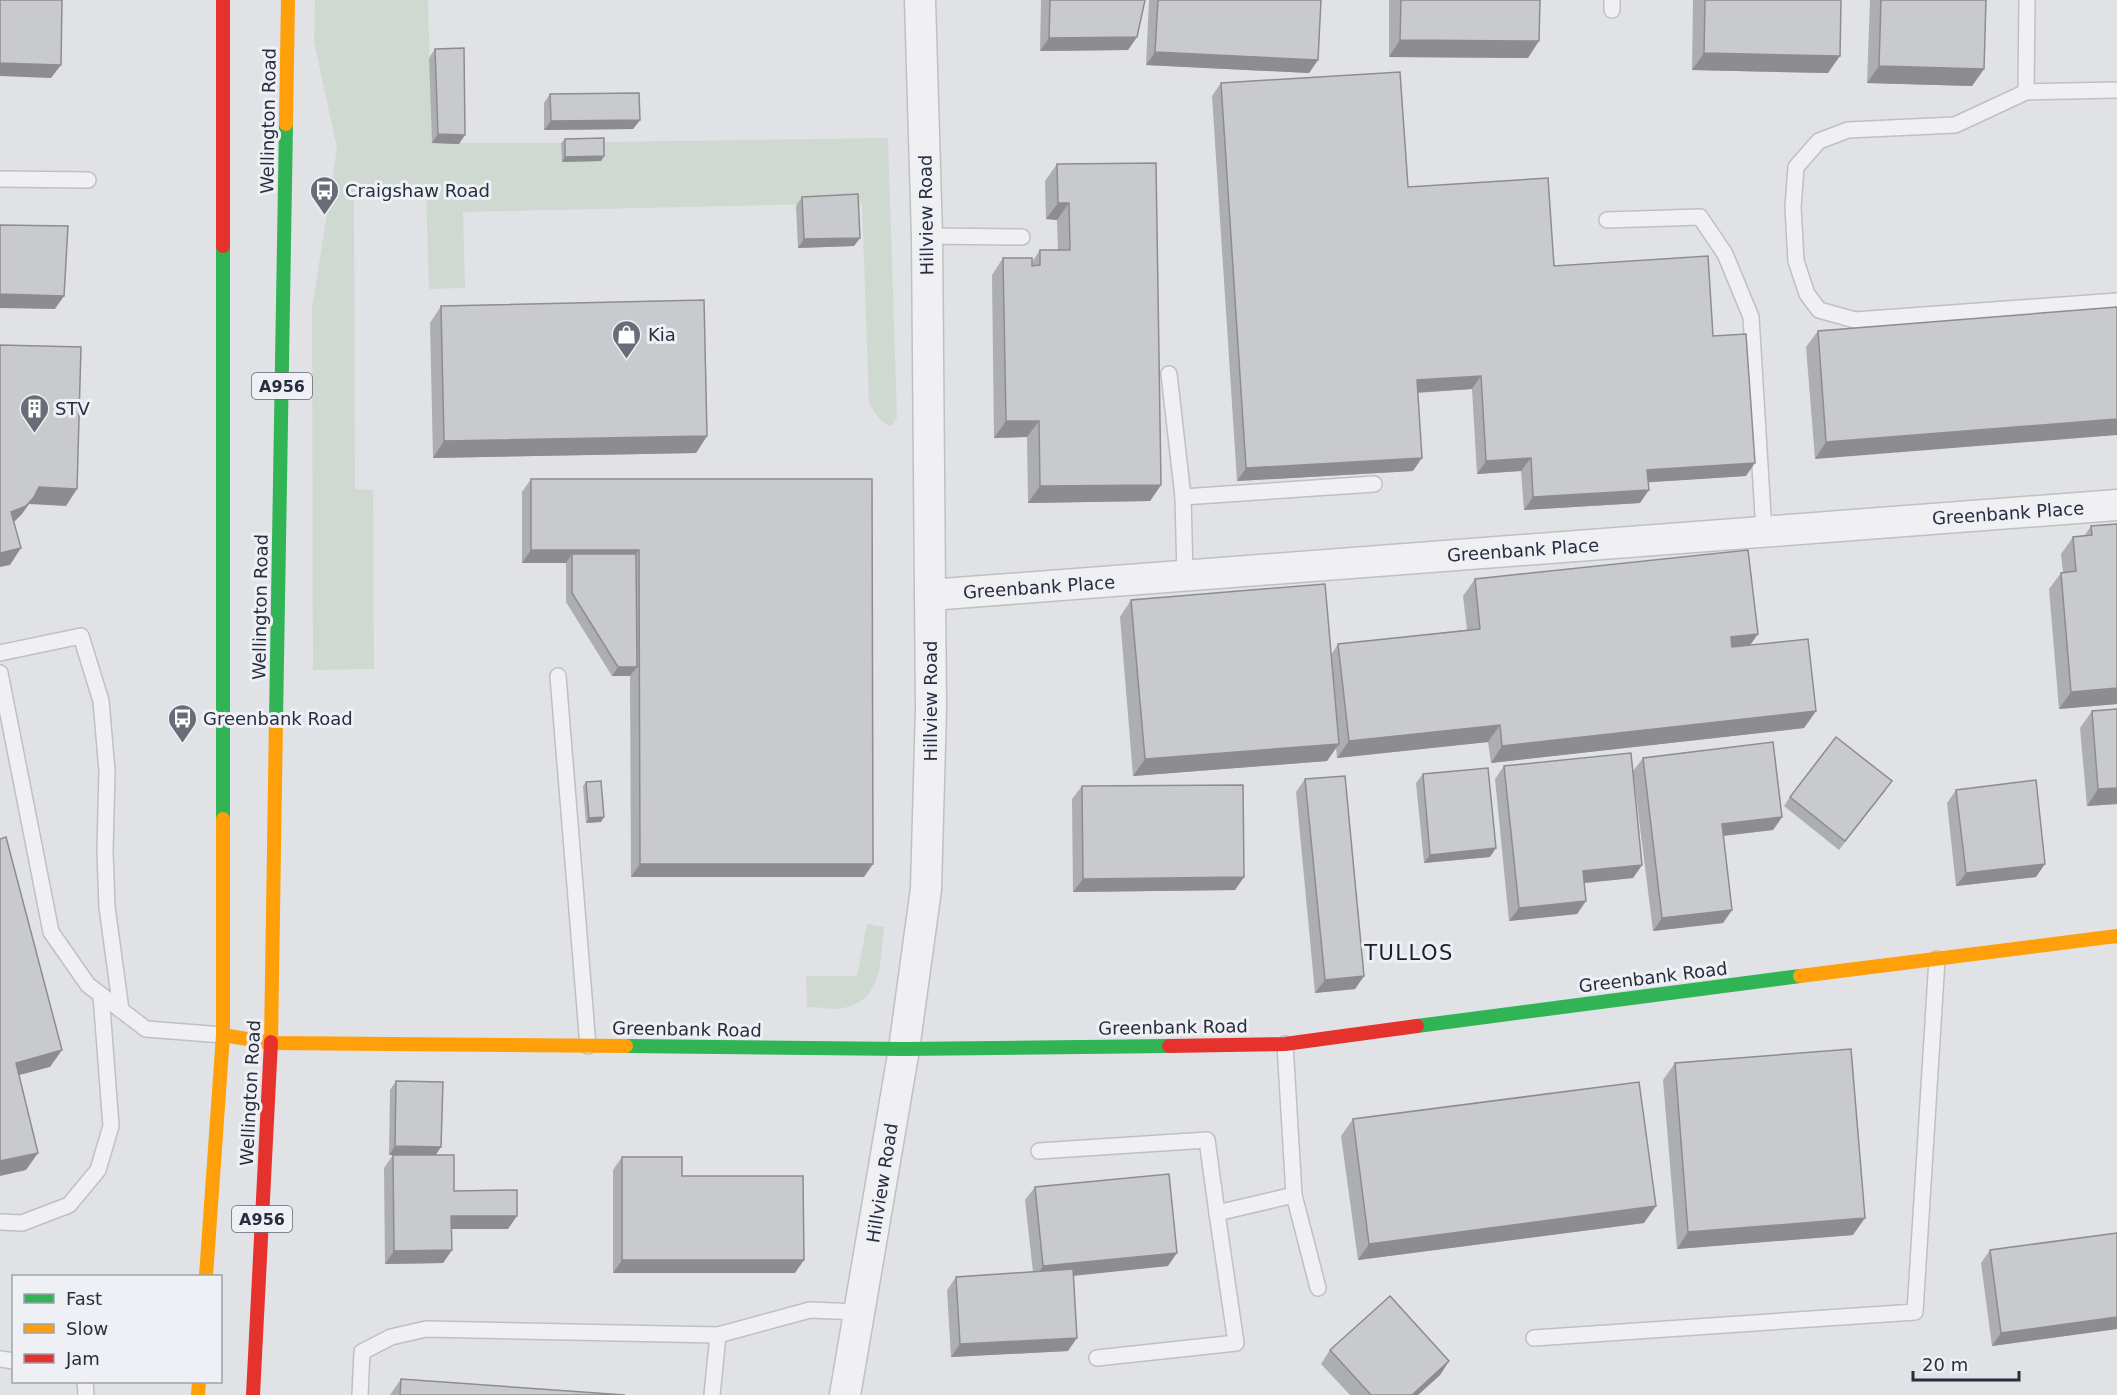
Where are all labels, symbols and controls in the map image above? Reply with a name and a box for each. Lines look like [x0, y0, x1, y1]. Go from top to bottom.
street label: Wellington Road [256, 48, 280, 194]
street label: Hillview Road [914, 154, 938, 276]
bus stop icon: Craigshaw Road [308, 174, 340, 216]
place label: Craigshaw Road [345, 180, 490, 201]
shop icon: Kia [611, 318, 643, 360]
place label: Kia [648, 324, 676, 345]
road number: A956 [252, 373, 312, 399]
building icon: STV [18, 392, 50, 434]
place label: STV [55, 398, 90, 419]
street label: Greenbank Place [1931, 497, 2085, 529]
street label: Wellington Road [248, 534, 272, 680]
street label: Greenbank Place [1446, 534, 1600, 566]
street label: Greenbank Place [962, 571, 1116, 603]
street label: Hillview Road [920, 641, 941, 761]
bus stop icon: Greenbank Road [166, 702, 198, 744]
place label: Greenbank Road [203, 708, 353, 729]
district label: TULLOS [1363, 941, 1454, 965]
street label: Greenbank Road [1577, 957, 1729, 997]
street label: Greenbank Road [1098, 1015, 1248, 1039]
street label: Greenbank Road [612, 1017, 762, 1041]
street label: Wellington Road [236, 1020, 264, 1166]
street label: Hillview Road [862, 1122, 902, 1244]
road number: A956 [232, 1206, 292, 1232]
legend [12, 1275, 222, 1383]
text: Fast [66, 1288, 102, 1309]
text: Slow [66, 1318, 108, 1339]
scale bar [1913, 1344, 2020, 1382]
text: Jam [65, 1348, 100, 1369]
text: 20 m [1922, 1354, 1968, 1375]

